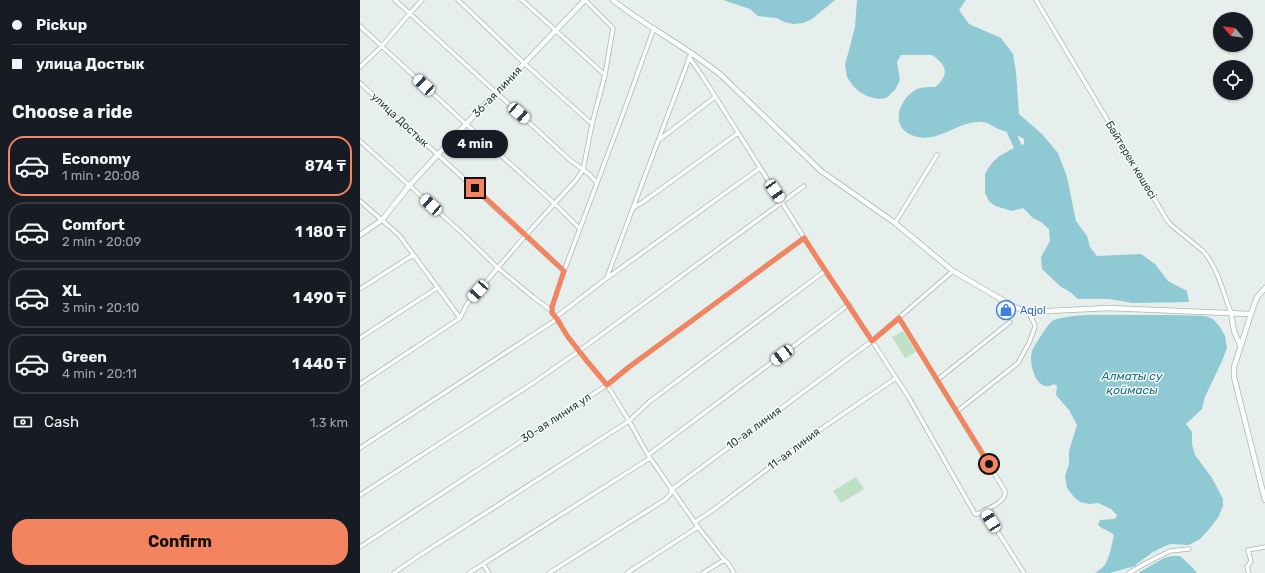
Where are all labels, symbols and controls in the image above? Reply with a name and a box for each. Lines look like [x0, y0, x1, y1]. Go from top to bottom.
north arrow [1213, 12, 1253, 52]
map controls [1213, 12, 1253, 100]
text: Pickup [36, 16, 87, 34]
text: улица Достык [36, 55, 145, 73]
button: locate [1213, 60, 1253, 100]
street label: 36-ая линия [469, 64, 525, 120]
car [411, 72, 437, 98]
street label: улица Достык [369, 90, 432, 150]
text: Choose a ride [12, 101, 133, 123]
car [506, 101, 532, 125]
street label: Бәйтерек көшесі [1103, 119, 1159, 201]
callout: 4 min [442, 130, 508, 158]
text: 4 min [457, 136, 493, 151]
icon: car [14, 148, 50, 184]
text: Economy [62, 150, 131, 168]
text: 874 ₸ [305, 157, 346, 175]
text: 1 min · 20:08 [62, 168, 140, 183]
car [763, 178, 787, 204]
route end [466, 179, 484, 197]
car [418, 193, 444, 217]
icon: car [14, 214, 50, 250]
text: Comfort [62, 216, 125, 234]
text: 1 180 ₸ [295, 223, 346, 241]
text: 2 min · 20:09 [62, 234, 141, 249]
car [466, 278, 490, 304]
icon: car [14, 280, 50, 316]
text: XL [62, 282, 81, 300]
text: 1 490 ₸ [293, 289, 346, 307]
shop icon: Aqjol [995, 299, 1017, 321]
text: 3 min · 20:10 [62, 300, 139, 315]
place label: Aqjol [1020, 304, 1046, 317]
car [769, 343, 795, 367]
icon: car [14, 346, 50, 382]
text: Green [62, 348, 107, 366]
text: 1 440 ₸ [292, 355, 346, 373]
text: 4 min · 20:11 [62, 366, 137, 381]
water label: Алматы су қоймасы [1100, 369, 1163, 397]
street label: 30-ая линия ул [519, 391, 593, 445]
street label: 10-ая линия [724, 404, 784, 452]
icon: cash [12, 411, 34, 433]
text: Cash [44, 413, 79, 431]
text: 1.3 km [310, 415, 348, 430]
street label: 11-ая линия [765, 425, 823, 473]
route start [980, 455, 998, 473]
car [980, 508, 1002, 534]
button: Confirm [12, 519, 348, 565]

